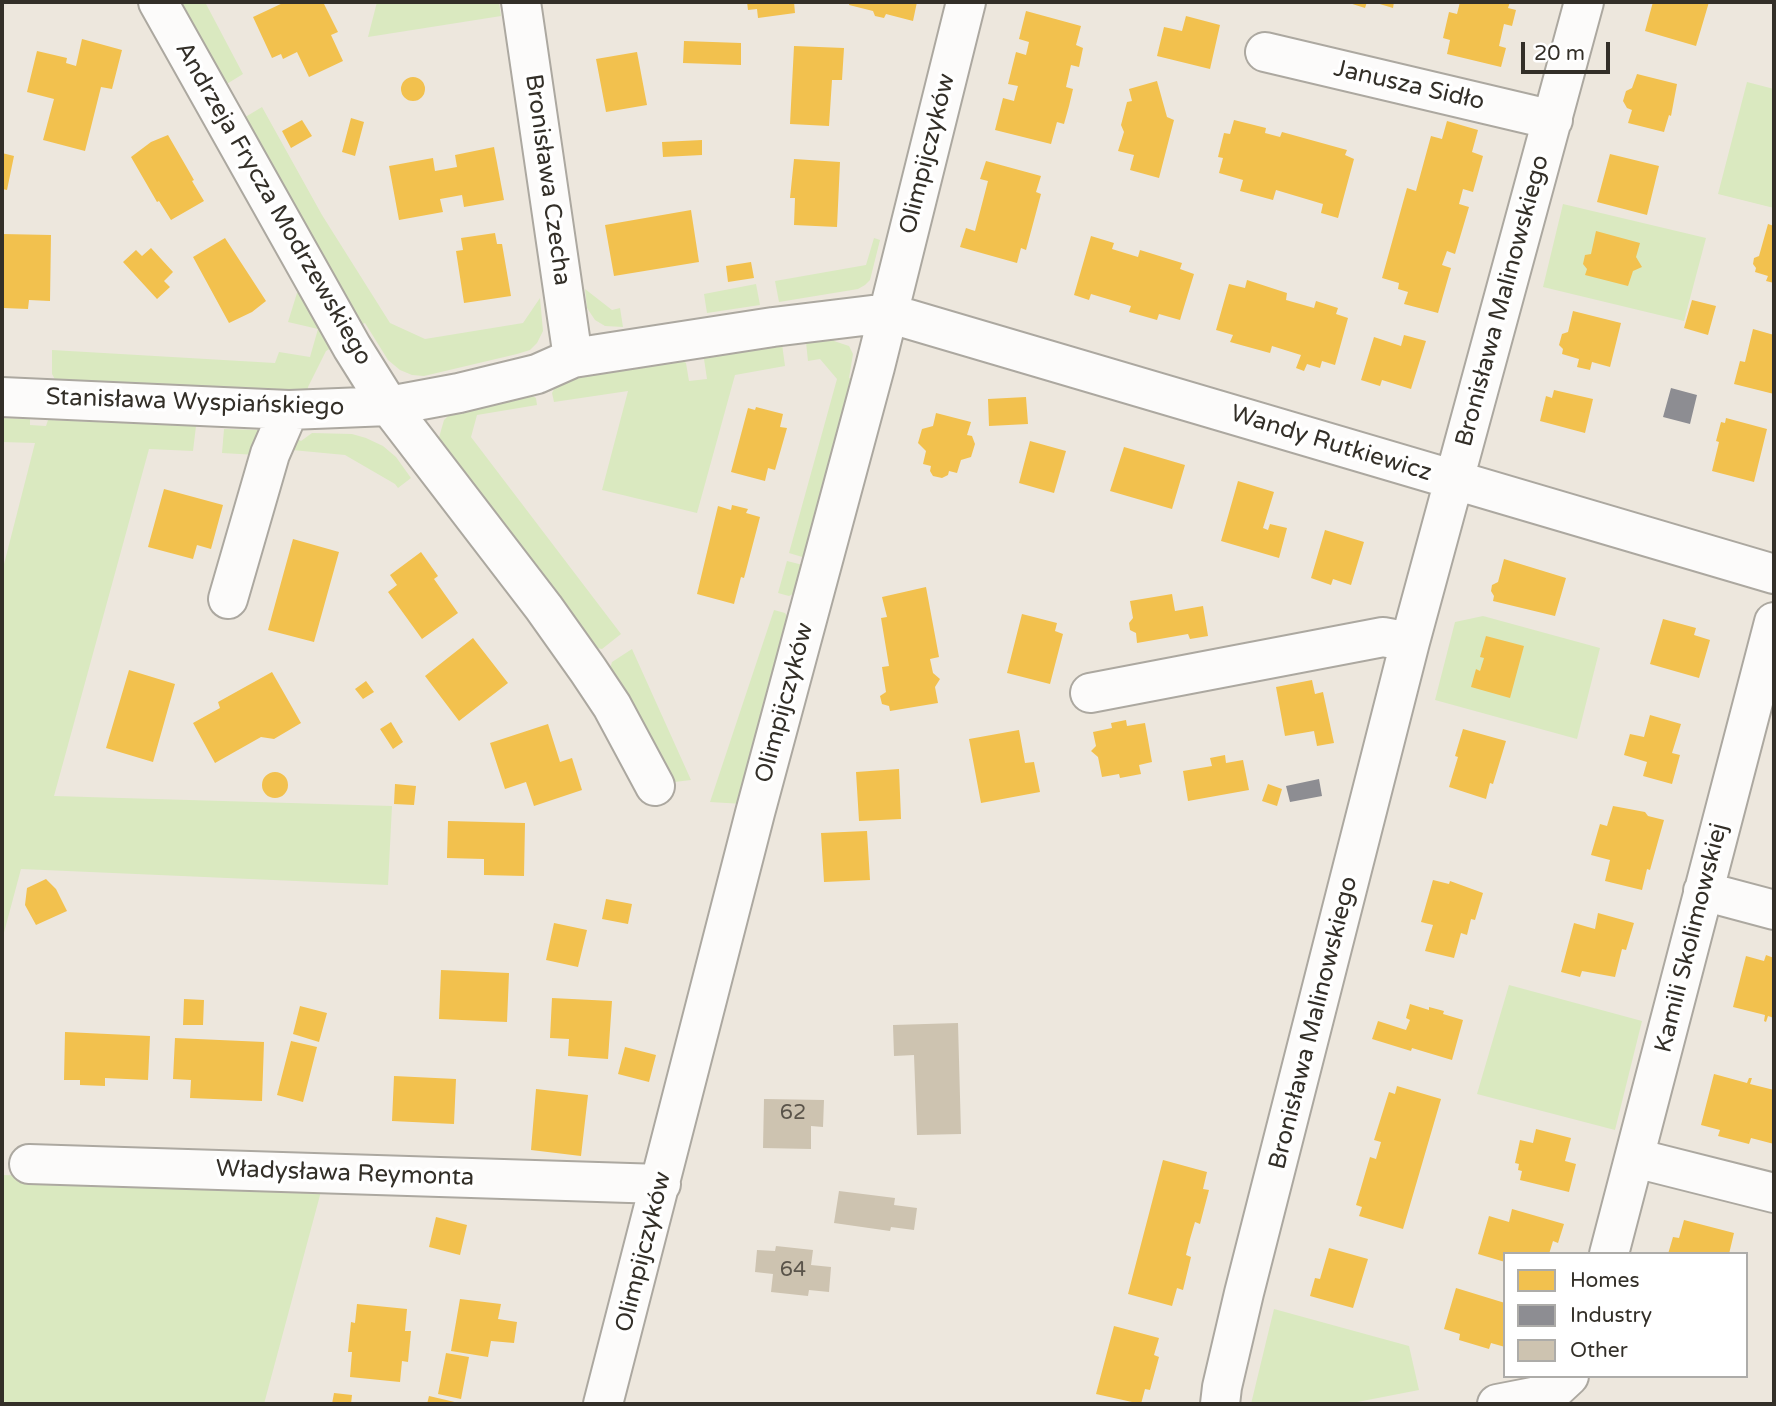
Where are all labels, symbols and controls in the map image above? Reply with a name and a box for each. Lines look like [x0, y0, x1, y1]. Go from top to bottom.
scale bar [1524, 28, 1613, 72]
street label: Andrzeja Frycza Modrzewskiego [168, 37, 378, 371]
text: 20 m [1534, 41, 1585, 66]
street label: Janusza Sidło [1331, 55, 1487, 117]
street label: Olimpijczyków [894, 71, 962, 237]
street label: Bronisława Czecha [518, 72, 576, 288]
street label: Bronisława Malinowskiego [1450, 152, 1556, 450]
street label: Stanisława Wyspiańskiego [45, 383, 345, 423]
street label: Wandy Rutkiewicz [1227, 400, 1435, 488]
street label: Olimpijczyków [750, 620, 820, 786]
street label: Kamili Skolimowskiej [1650, 820, 1734, 1056]
street label: Bronisława Malinowskiego [1264, 874, 1364, 1172]
house number: 62 [780, 1100, 806, 1126]
street label: Władysława Reymonta [215, 1155, 475, 1193]
street label: Olimpijczyków [610, 1169, 678, 1335]
legend [1503, 1252, 1748, 1378]
house number: 64 [780, 1257, 806, 1283]
text: Homes [1570, 1268, 1640, 1293]
text: Industry [1570, 1303, 1652, 1328]
text: Other [1570, 1338, 1628, 1363]

